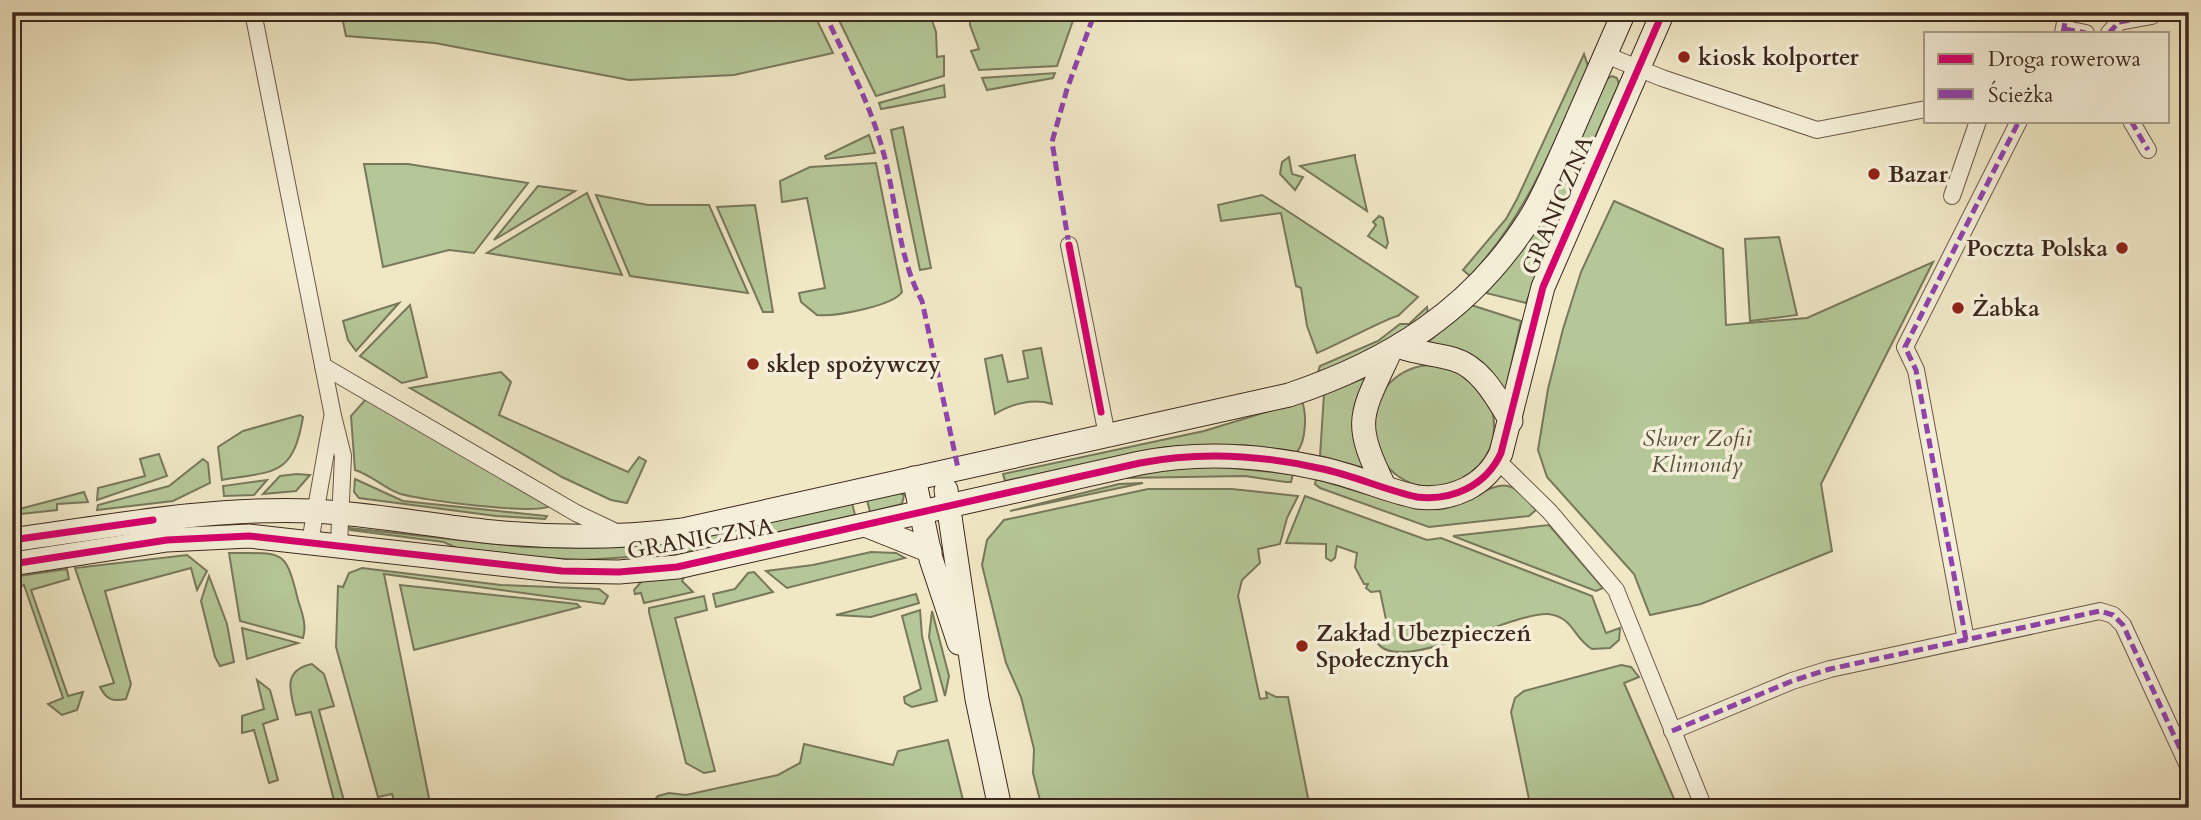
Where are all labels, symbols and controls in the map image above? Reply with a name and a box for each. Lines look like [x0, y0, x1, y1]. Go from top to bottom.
legend [1924, 32, 2170, 122]
place label: kiosk kolporter [1698, 42, 1859, 73]
text: Droga rowerowa [1988, 45, 2141, 74]
marker: kiosk kolporter [1676, 49, 1692, 65]
text: Ścieżka [1988, 80, 2053, 110]
street label: GRANICZNA [1514, 130, 1601, 279]
place label: Bazar [1888, 159, 1949, 190]
marker: Bazar [1866, 166, 1882, 182]
place label: Poczta Polska [1966, 233, 2109, 264]
marker: Poczta Polska [2114, 240, 2130, 256]
place label: Żabka [1972, 293, 2040, 324]
marker: Żabka [1950, 300, 1966, 316]
place label: sklep spożywczy [767, 349, 941, 380]
marker: sklep spożywczy [745, 356, 761, 372]
park label: Skwer Zofii Klimondy [1643, 423, 1752, 480]
street label: GRANICZNA [625, 510, 776, 567]
place label: Zakład Ubezpieczeń Społecznych [1316, 618, 1532, 675]
marker: Zakład Ubezpieczeń Społecznych [1294, 638, 1310, 654]

